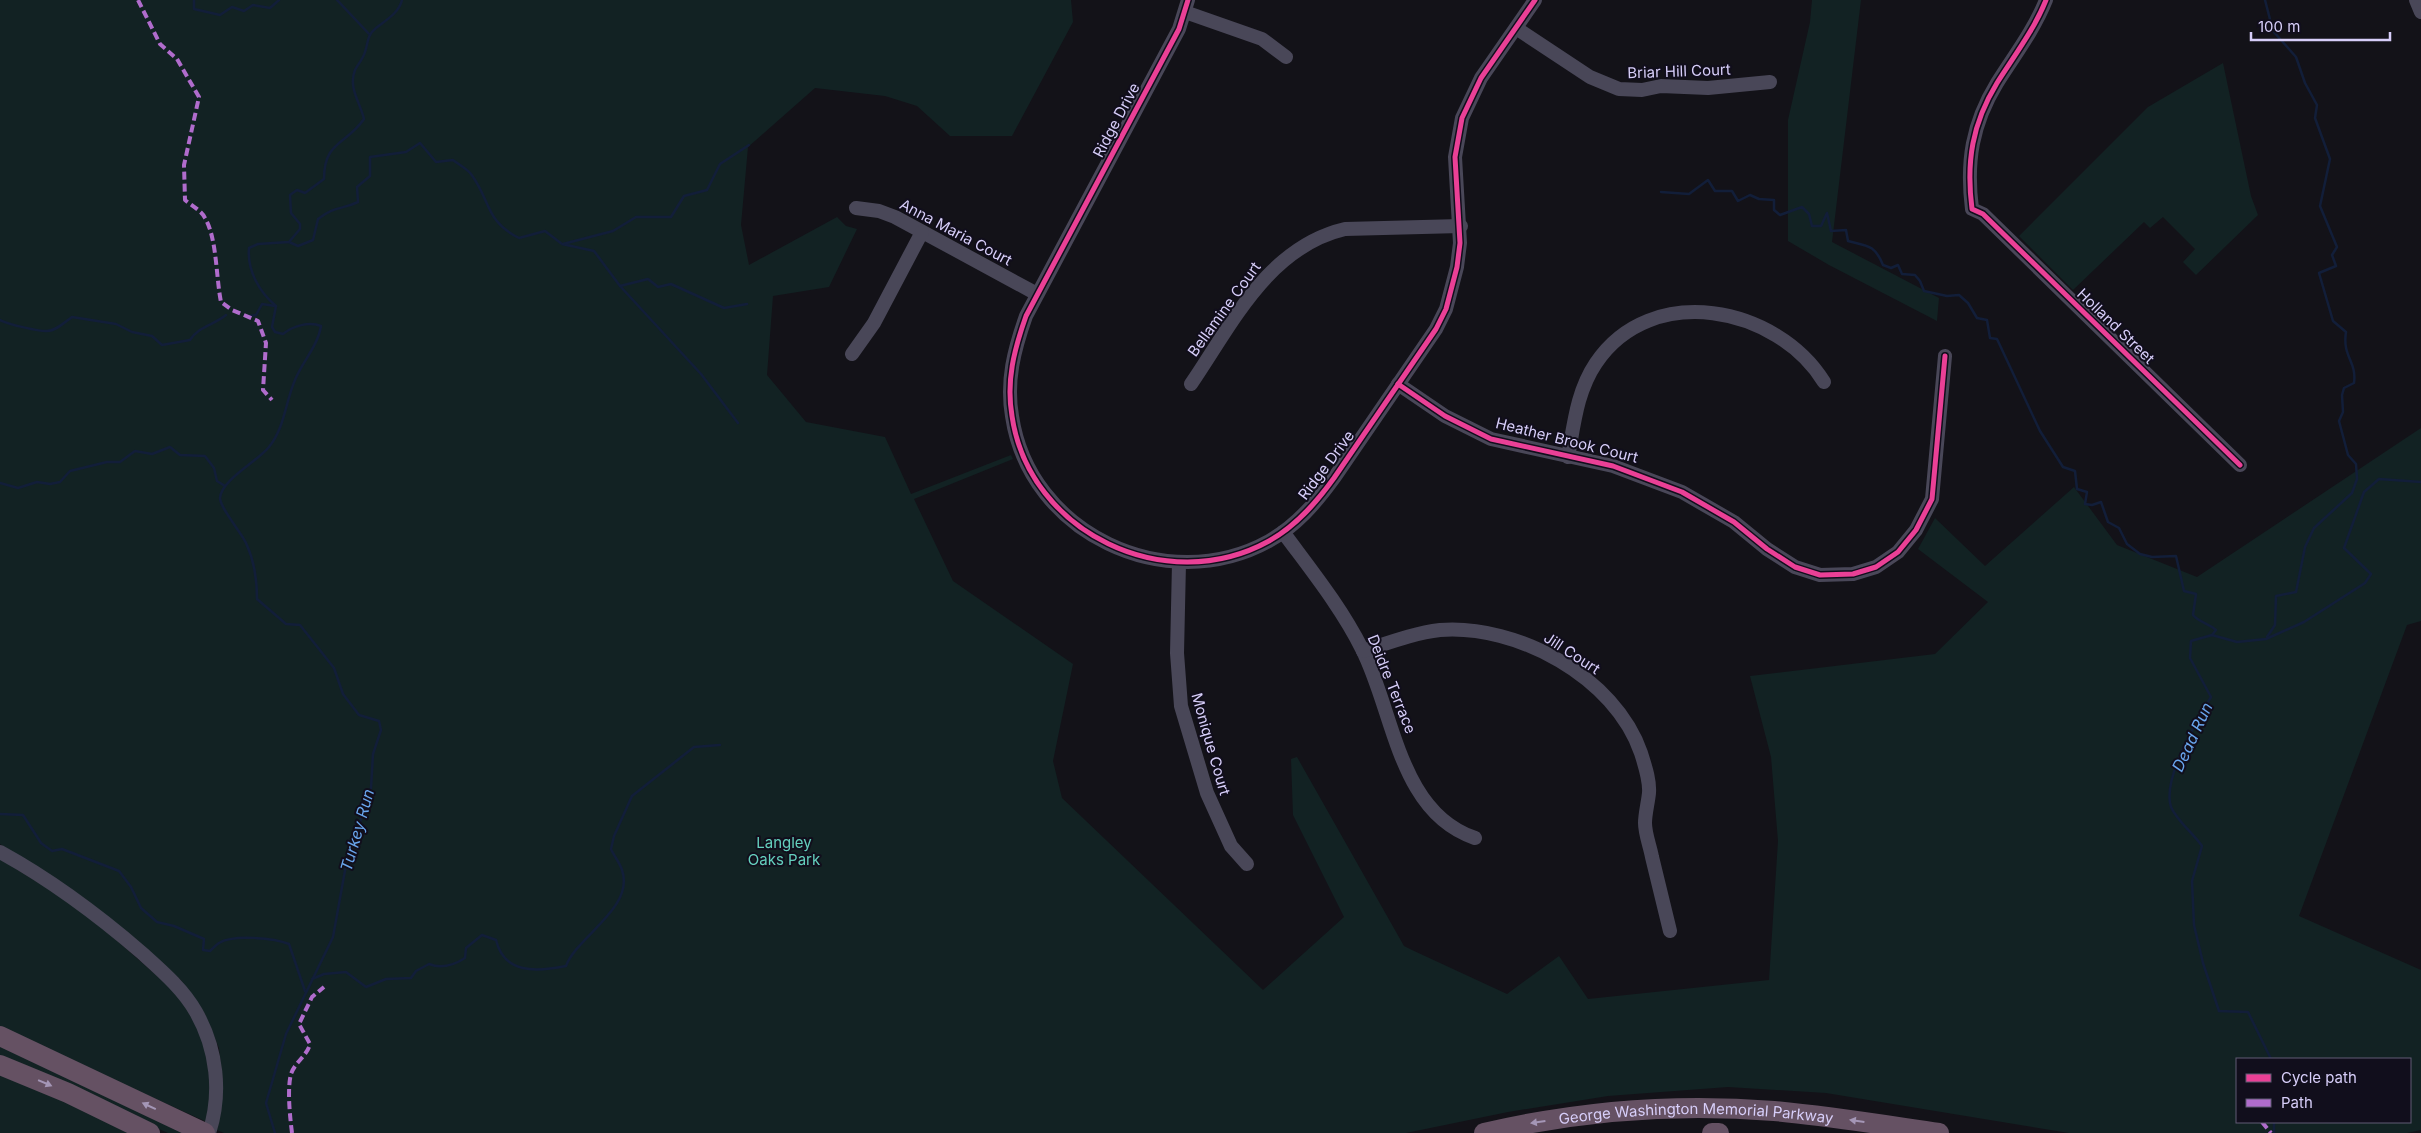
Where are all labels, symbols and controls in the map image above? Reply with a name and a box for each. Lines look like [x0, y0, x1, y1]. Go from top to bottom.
scale bar [2251, 10, 2390, 42]
text: 100 m [2258, 17, 2300, 36]
street label: Briar Hill Court [1627, 60, 1731, 82]
street label: Ridge Drive [1088, 79, 1144, 161]
street label: Anna Maria Court [897, 194, 1015, 270]
street label: Bellamine Court [1183, 258, 1265, 360]
street label: Holland Street [2073, 284, 2159, 368]
street label: Heather Brook Court [1494, 413, 1640, 467]
street label: Ridge Drive [1294, 427, 1358, 503]
street label: Jill Court [1540, 628, 1604, 678]
street label: Deidre Terrace [1363, 632, 1421, 736]
street label: Monique Court [1187, 691, 1235, 797]
water label: Dead Run [2167, 699, 2217, 775]
water label: Turkey Run [336, 786, 378, 874]
park label: Langley Oaks Park [748, 833, 821, 869]
legend [2236, 1058, 2411, 1123]
text: Cycle path [2281, 1068, 2357, 1087]
one-way arrow [38, 1080, 52, 1088]
text: Path [2281, 1093, 2313, 1112]
street label: George Washington Memorial Parkway [1557, 1098, 1835, 1128]
one-way arrow [142, 1102, 156, 1110]
one-way arrow [1848, 1117, 1864, 1125]
one-way arrow [1530, 1118, 1546, 1126]

